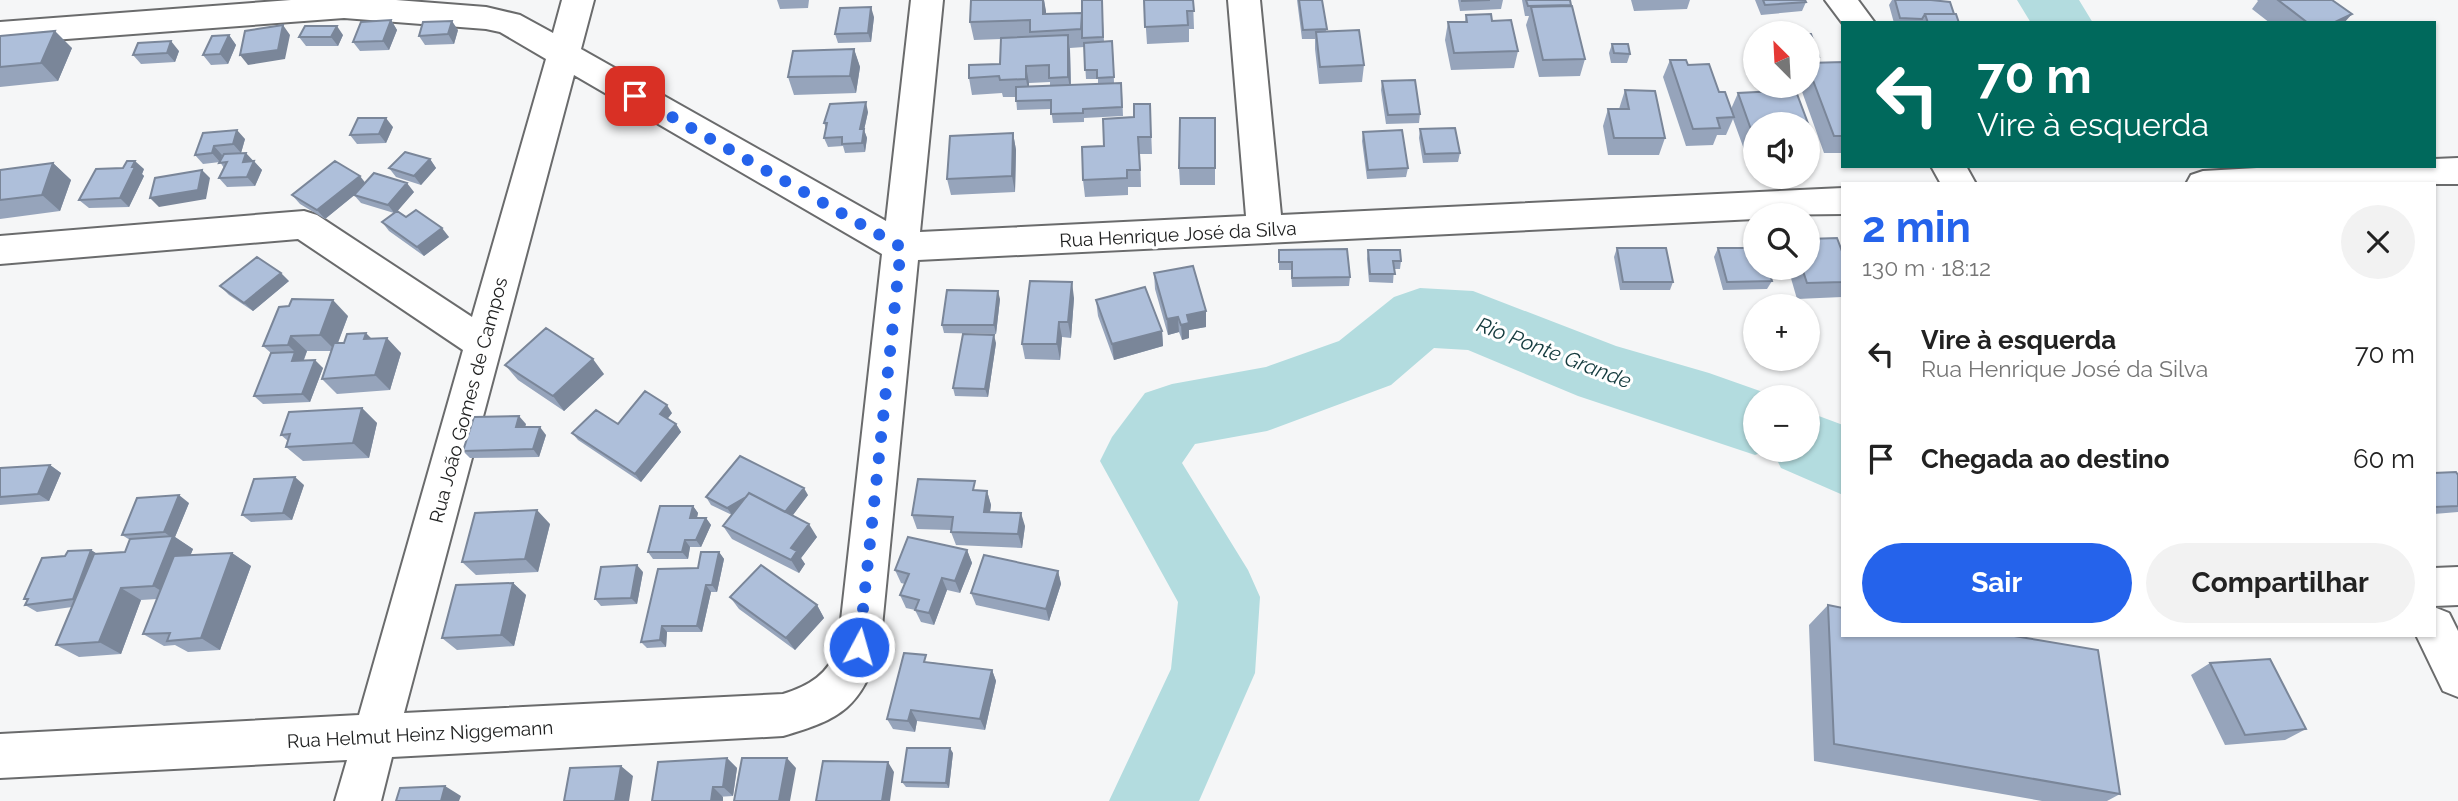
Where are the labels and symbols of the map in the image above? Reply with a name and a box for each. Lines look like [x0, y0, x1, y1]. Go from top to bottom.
north arrow [1743, 21, 1820, 98]
pin [605, 66, 665, 126]
street label: Rua Henrique José da Silva [1059, 217, 1297, 251]
street label: Rua João Gomes de Campos [425, 275, 511, 525]
water label: Rio Ponte Grande [1473, 312, 1635, 393]
position arrow [822, 610, 896, 684]
street label: Rua Helmut Heinz Niggemann [286, 716, 554, 752]

